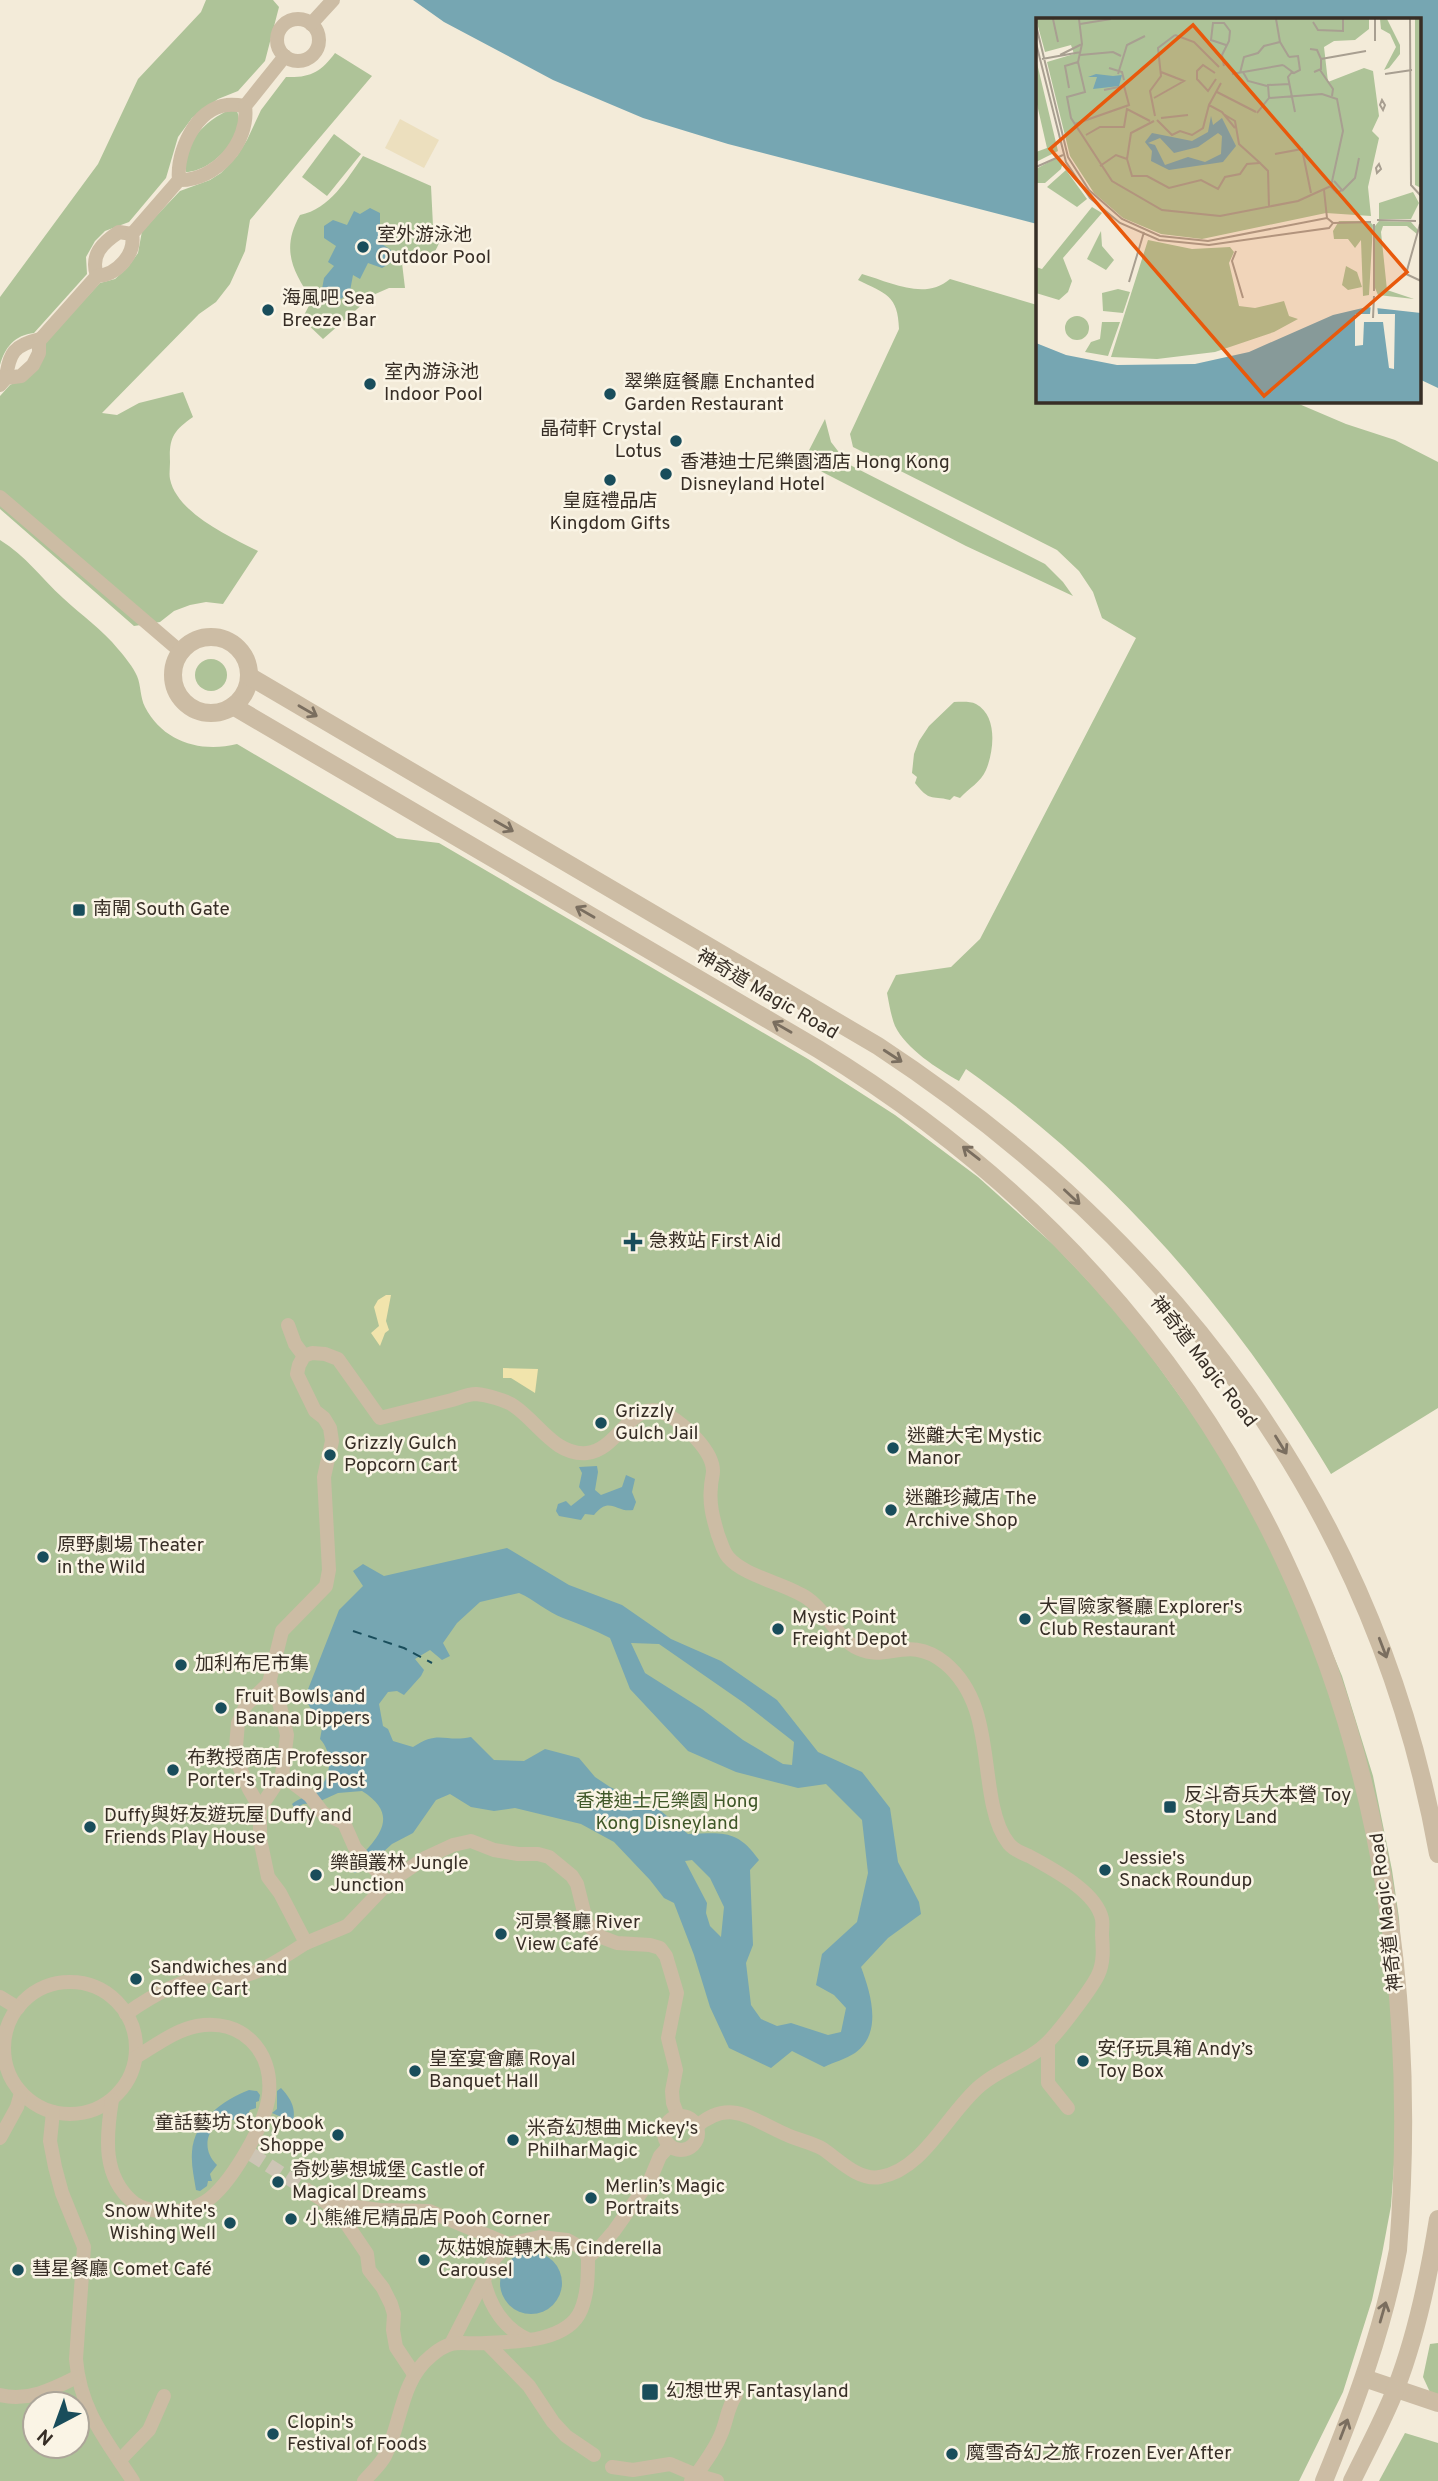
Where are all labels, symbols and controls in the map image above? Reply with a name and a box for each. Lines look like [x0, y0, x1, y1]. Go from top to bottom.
inset map [1036, 18, 1420, 402]
place label: 室外游泳池 Outdoor Pool [377, 224, 491, 270]
marker: 室外游泳池 Outdoor Pool [355, 239, 371, 255]
place label: 海風吧 Sea Breeze Bar [282, 287, 377, 333]
marker: 海風吧 Sea Breeze Bar [260, 302, 276, 318]
place label: 室內游泳池 Indoor Pool [384, 361, 483, 407]
place label: 翠樂庭餐廳 Enchanted Garden Restaurant [624, 371, 815, 417]
marker: 室內游泳池 Indoor Pool [362, 376, 378, 392]
marker: 翠樂庭餐廳 Enchanted Garden Restaurant [602, 386, 618, 402]
place label: 晶荷軒 Crystal Lotus [540, 418, 662, 464]
marker: 晶荷軒 Crystal Lotus [668, 433, 684, 449]
place label: 香港迪士尼樂園酒店 Hong Kong Disneyland Hotel [680, 451, 950, 497]
marker: 香港迪士尼樂園酒店 Hong Kong Disneyland Hotel [658, 466, 674, 482]
marker: 皇庭禮品店 Kingdom Gifts [602, 472, 618, 488]
place label: 皇庭禮品店 Kingdom Gifts [550, 490, 671, 536]
one-way arrow [297, 704, 317, 718]
one-way arrow [494, 819, 514, 833]
place label: 南閘 South Gate [93, 898, 230, 922]
marker: 南閘 South Gate [71, 902, 87, 918]
one-way arrow [576, 905, 596, 919]
street label: 神奇道 Magic Road [692, 945, 842, 1045]
one-way arrow [772, 1020, 792, 1034]
one-way arrow [883, 1049, 903, 1063]
one-way arrow [962, 1146, 980, 1161]
one-way arrow [1063, 1188, 1080, 1205]
place label: 急救站 First Aid [649, 1230, 781, 1254]
marker: 急救站 First Aid [623, 1232, 643, 1252]
street label: 神奇道 Magic Road [1144, 1292, 1262, 1432]
place label: Grizzly Gulch Jail [615, 1400, 699, 1446]
marker: Grizzly Gulch Jail [593, 1415, 609, 1431]
place label: 迷離大宅 Mystic Manor [907, 1425, 1042, 1471]
place label: Grizzly Gulch Popcorn Cart [344, 1432, 458, 1478]
one-way arrow [1275, 1434, 1289, 1454]
marker: 迷離大宅 Mystic Manor [885, 1440, 901, 1456]
marker: Grizzly Gulch Popcorn Cart [322, 1447, 338, 1463]
place label: 迷離珍藏店 The Archive Shop [905, 1487, 1037, 1533]
marker: 迷離珍藏店 The Archive Shop [883, 1502, 899, 1518]
place label: 原野劇場 Theater in the Wild [57, 1534, 205, 1580]
marker: 原野劇場 Theater in the Wild [35, 1549, 51, 1565]
place label: 大冒險家餐廳 Explorer's Club Restaurant [1039, 1596, 1243, 1642]
place label: Mystic Point Freight Depot [792, 1606, 908, 1652]
marker: 大冒險家餐廳 Explorer's Club Restaurant [1017, 1611, 1033, 1627]
marker: Mystic Point Freight Depot [770, 1621, 786, 1637]
one-way arrow [1377, 1636, 1390, 1658]
place label: 加利布尼市集 [195, 1653, 309, 1677]
marker: 加利布尼市集 [173, 1657, 189, 1673]
place label: Fruit Bowls and Banana Dippers [235, 1685, 370, 1731]
marker: Fruit Bowls and Banana Dippers [213, 1700, 229, 1716]
place label: 布教授商店 Professor Porter's Trading Post [187, 1747, 368, 1793]
marker: 布教授商店 Professor Porter's Trading Post [165, 1762, 181, 1778]
place label: 反斗奇兵大本營 Toy Story Land [1184, 1784, 1351, 1830]
park label: 香港迪士尼樂園 Hong Kong Disneyland [576, 1790, 759, 1836]
marker: 反斗奇兵大本營 Toy Story Land [1162, 1799, 1178, 1815]
place label: Duffy與好友遊玩屋 Duffy and Friends Play House [104, 1804, 352, 1850]
marker: Duffy與好友遊玩屋 Duffy and Friends Play House [82, 1819, 98, 1835]
street label: 神奇道 Magic Road [1365, 1831, 1409, 1993]
place label: Jessie's Snack Roundup [1119, 1847, 1252, 1893]
place label: 樂韻叢林 Jungle Junction [330, 1852, 469, 1898]
marker: Jessie's Snack Roundup [1097, 1862, 1113, 1878]
marker: 樂韻叢林 Jungle Junction [308, 1867, 324, 1883]
place label: 河景餐廳 River View Café [515, 1911, 641, 1957]
marker: 河景餐廳 River View Café [493, 1926, 509, 1942]
place label: Sandwiches and Coffee Cart [150, 1956, 288, 2002]
marker: Sandwiches and Coffee Cart [128, 1971, 144, 1987]
place label: 安仔玩具箱 Andy’s Toy Box [1097, 2038, 1253, 2084]
place label: 皇室宴會廳 Royal Banquet Hall [429, 2048, 576, 2094]
marker: 安仔玩具箱 Andy’s Toy Box [1075, 2053, 1091, 2069]
marker: 皇室宴會廳 Royal Banquet Hall [407, 2063, 423, 2079]
place label: 童話藝坊 Storybook Shoppe [155, 2112, 324, 2158]
place label: 米奇幻想曲 Mickey's PhilharMagic [527, 2117, 698, 2163]
marker: 童話藝坊 Storybook Shoppe [330, 2127, 346, 2143]
marker: 米奇幻想曲 Mickey's PhilharMagic [505, 2132, 521, 2148]
place label: 奇妙夢想城堡 Castle of Magical Dreams [292, 2159, 485, 2205]
marker: 奇妙夢想城堡 Castle of Magical Dreams [270, 2174, 286, 2190]
place label: Merlin’s Magic Portraits [605, 2175, 725, 2221]
marker: Merlin’s Magic Portraits [583, 2190, 599, 2206]
place label: Snow White's Wishing Well [104, 2200, 216, 2246]
place label: 小熊維尼精品店 Pooh Corner [305, 2207, 551, 2231]
marker: 小熊維尼精品店 Pooh Corner [283, 2211, 299, 2227]
marker: Snow White's Wishing Well [222, 2215, 238, 2231]
place label: 灰姑娘旋轉木馬 Cinderella Carousel [438, 2237, 662, 2283]
marker: 灰姑娘旋轉木馬 Cinderella Carousel [416, 2252, 432, 2268]
place label: 彗星餐廳 Comet Café [32, 2258, 212, 2282]
marker: 彗星餐廳 Comet Café [10, 2262, 26, 2278]
one-way arrow [1378, 2302, 1391, 2324]
place label: 幻想世界 Fantasyland [666, 2380, 849, 2404]
marker: 幻想世界 Fantasyland [640, 2382, 660, 2402]
north arrow [21, 2390, 91, 2460]
place label: Clopin's Festival of Foods [287, 2411, 427, 2457]
one-way arrow [1339, 2419, 1351, 2441]
text: N [33, 2423, 59, 2450]
marker: Clopin's Festival of Foods [265, 2426, 281, 2442]
place label: 魔雪奇幻之旅 Frozen Ever After [966, 2442, 1232, 2466]
marker: 魔雪奇幻之旅 Frozen Ever After [944, 2446, 960, 2462]

